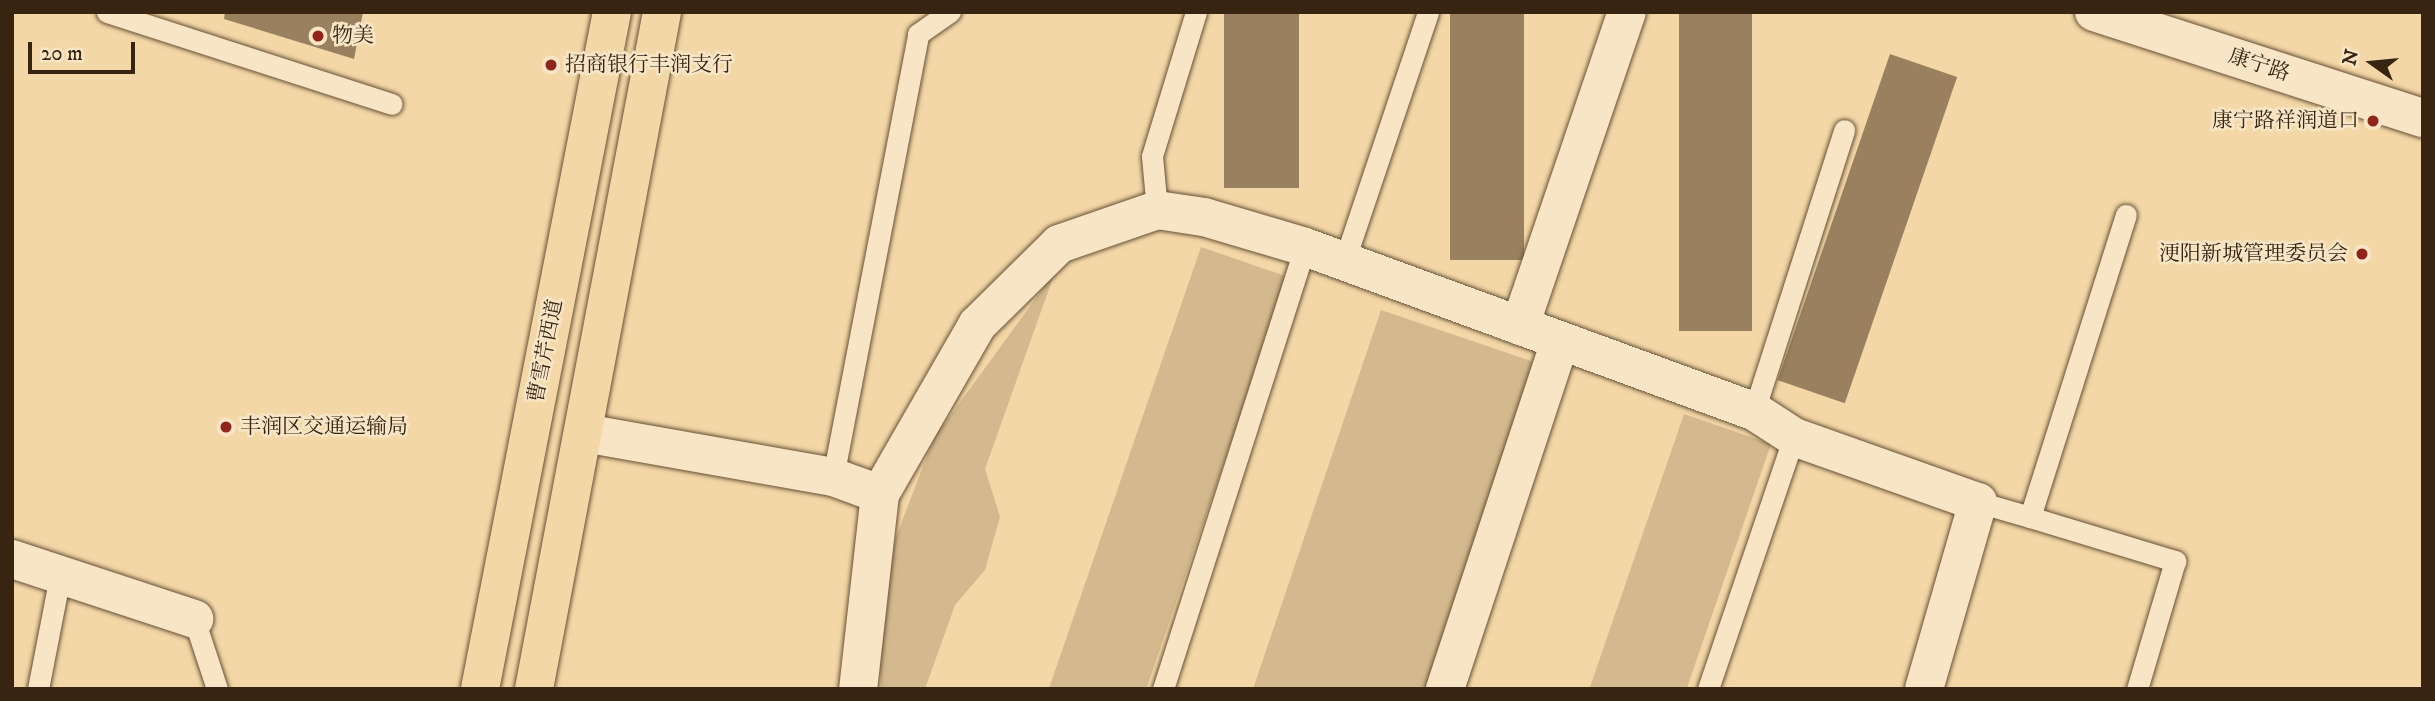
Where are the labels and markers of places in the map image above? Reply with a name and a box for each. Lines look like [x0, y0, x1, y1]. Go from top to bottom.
place label: 物美 [332, 23, 374, 49]
marker: 物美 [310, 28, 326, 44]
place label: 招商银行丰润支行 [565, 52, 733, 78]
marker: 招商银行丰润支行 [543, 57, 559, 73]
place label: 康宁路祥润道口 [2212, 108, 2359, 134]
marker: 康宁路祥润道口 [2365, 113, 2381, 129]
place label: 浭阳新城管理委员会 [2159, 241, 2348, 267]
marker: 浭阳新城管理委员会 [2354, 246, 2370, 262]
place label: 丰润区交通运输局 [240, 414, 408, 440]
marker: 丰润区交通运输局 [218, 419, 234, 435]

